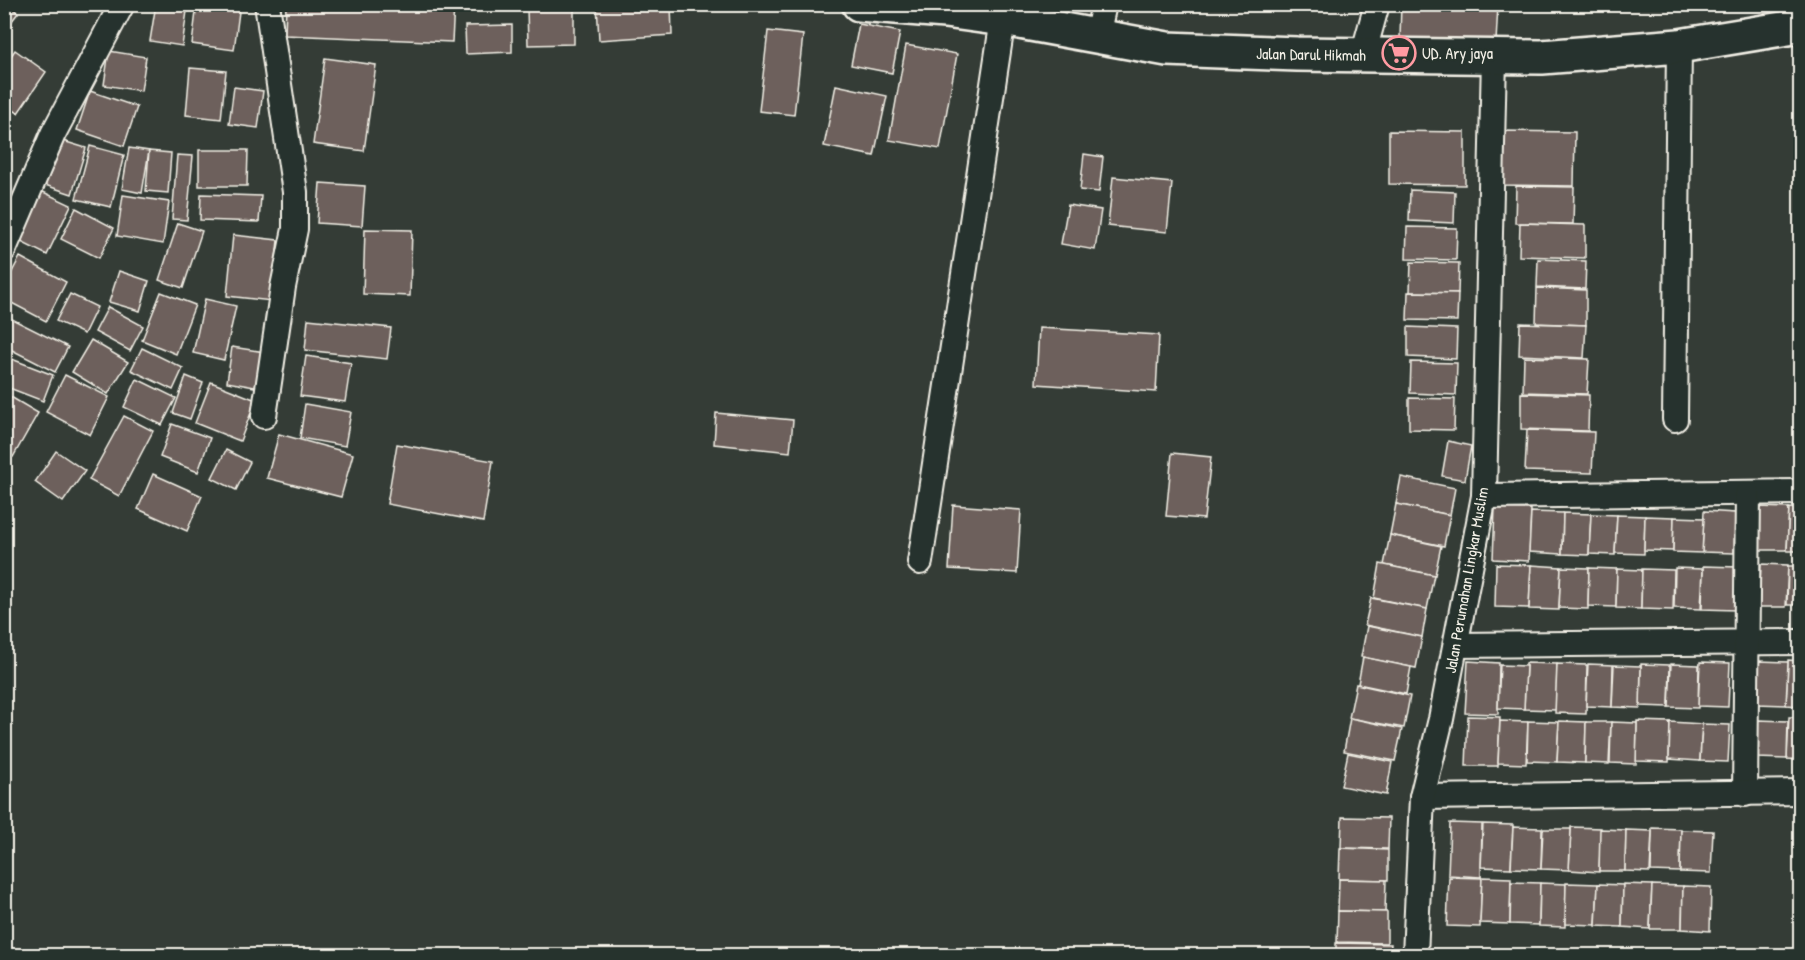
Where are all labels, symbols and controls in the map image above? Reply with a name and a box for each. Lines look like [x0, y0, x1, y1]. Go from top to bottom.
supermarket icon: UD. Ary jaya [1381, 35, 1417, 71]
street label: Jalan Darul Hikmah [1256, 42, 1366, 66]
place label: UD. Ary jaya [1422, 42, 1493, 64]
street label: Jalan Perumahan Lingkar Muslim [1439, 485, 1493, 675]

